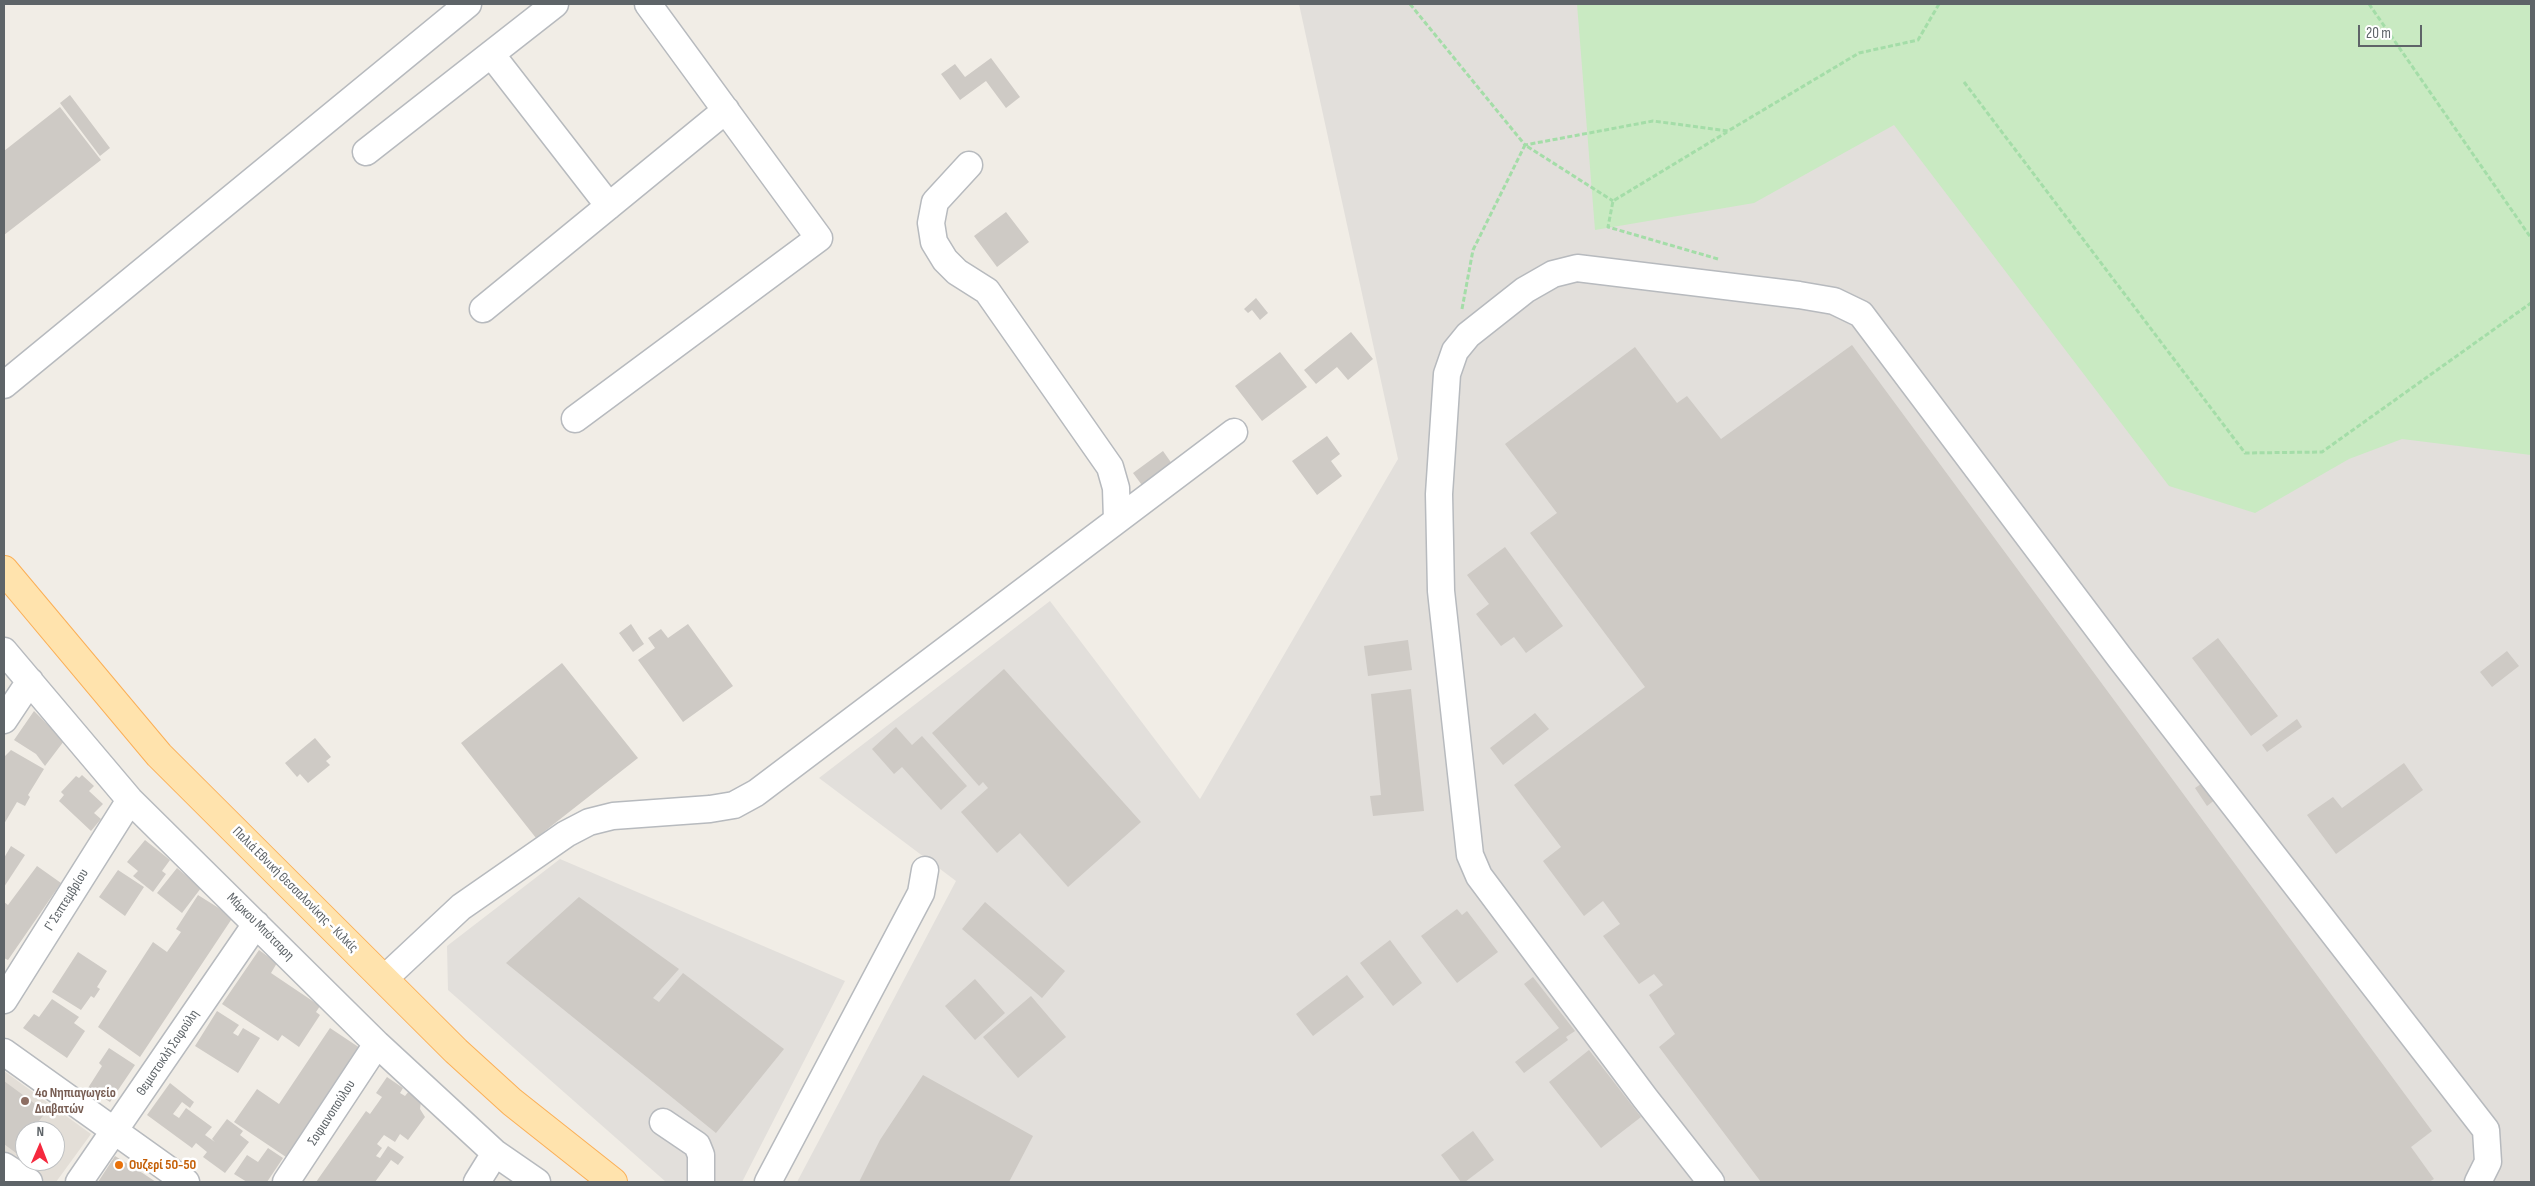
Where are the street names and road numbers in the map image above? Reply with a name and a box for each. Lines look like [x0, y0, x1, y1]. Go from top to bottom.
street label: Παλιά Εθνική Θεσσαλονίκης - Κιλκίς [229, 824, 361, 956]
street label: Γ' Σεπτεμβρίου [41, 866, 93, 934]
street label: Μάρκου Μπότσαρη [223, 890, 297, 964]
street label: Θεμιστοκλή Σοφούλη [133, 1007, 203, 1099]
street label: Σοφιανοπούλου [305, 1077, 359, 1149]

